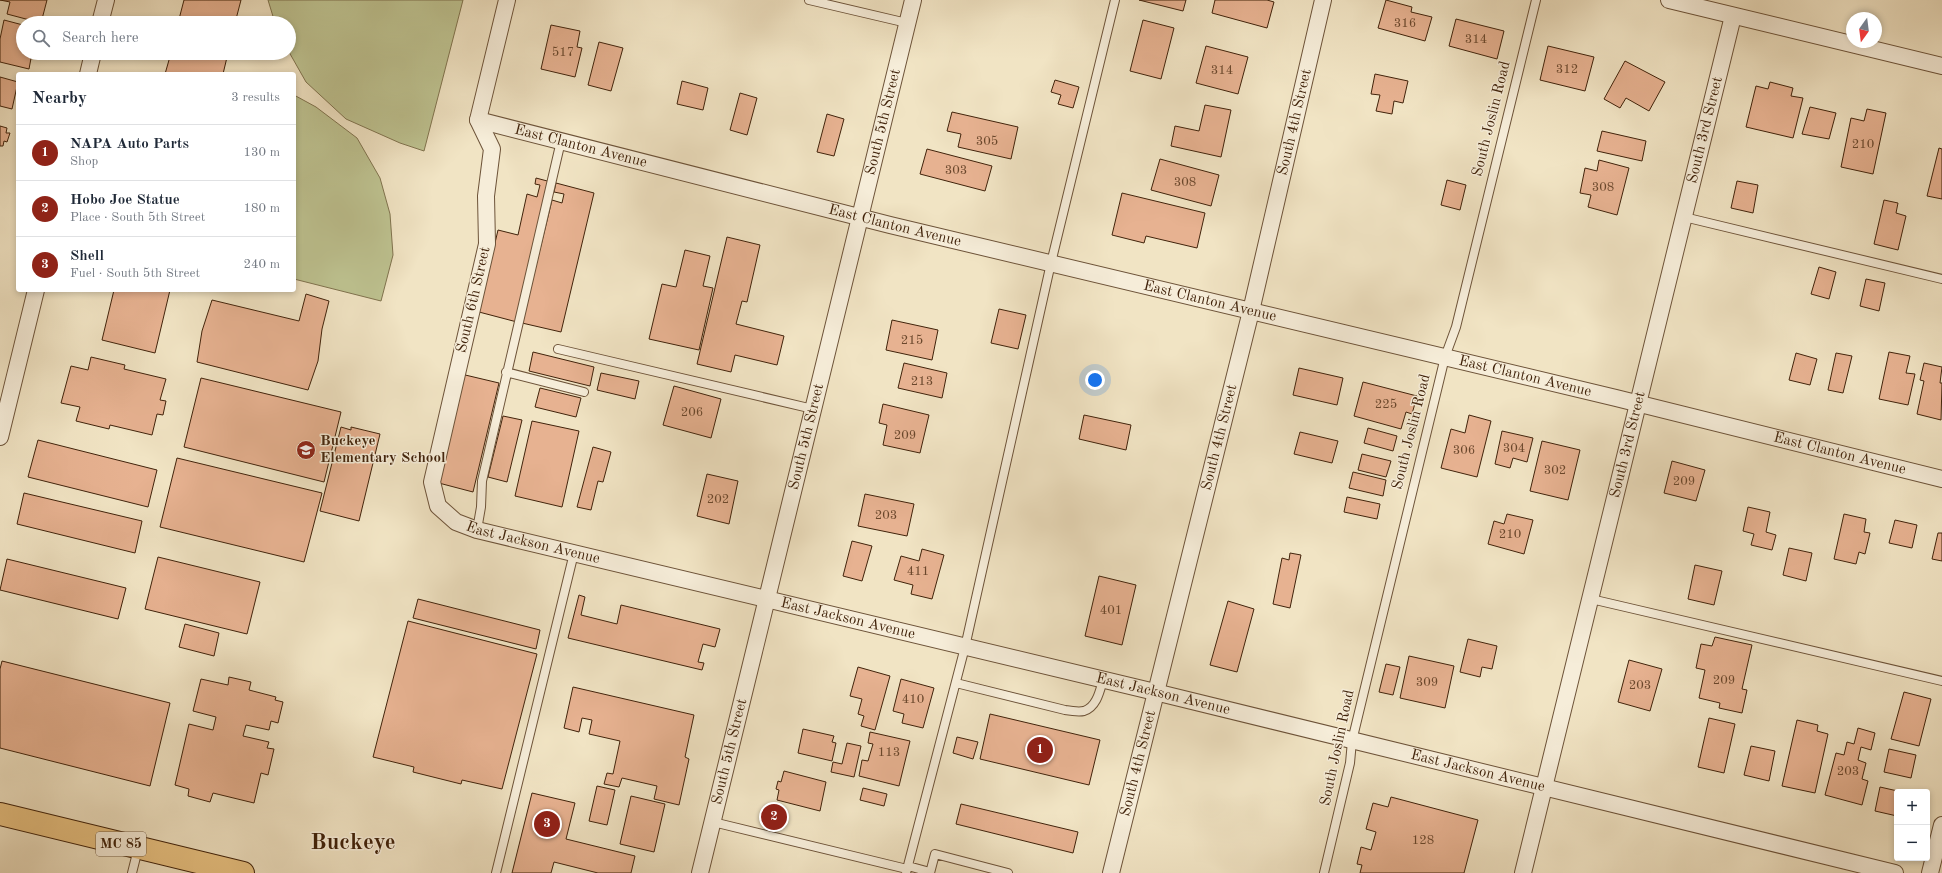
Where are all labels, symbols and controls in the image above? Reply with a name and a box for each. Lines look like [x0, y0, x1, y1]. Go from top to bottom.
north arrow [1846, 12, 1882, 48]
search box [16, 16, 296, 60]
house number: 316 [1394, 17, 1416, 30]
icon: search [30, 27, 52, 49]
text: Search here [62, 31, 139, 46]
house number: 314 [1465, 33, 1487, 46]
house number: 517 [552, 46, 574, 59]
street label: South Joslin Road [1470, 60, 1514, 178]
house number: 312 [1556, 63, 1578, 76]
house number: 314 [1211, 64, 1233, 77]
street label: South 5th Street [863, 68, 903, 177]
street label: South 4th Street [1275, 68, 1314, 177]
street label: South 3rd Street [1685, 75, 1725, 185]
text: Nearby [32, 90, 87, 107]
text: 3 results [231, 91, 280, 104]
street label: East Clanton Avenue [513, 122, 649, 170]
house number: 305 [976, 135, 998, 148]
text: NAPA Auto Parts [70, 137, 189, 152]
house number: 210 [1852, 138, 1874, 151]
text: 1 [41, 146, 49, 159]
text: 130 m [243, 146, 280, 159]
text: Shop [70, 155, 98, 168]
house number: 303 [945, 164, 967, 177]
house number: 308 [1174, 176, 1196, 189]
house number: 308 [1592, 181, 1614, 194]
text: Hobo Joe Statue [70, 193, 180, 208]
text: 2 [41, 202, 49, 215]
text: 180 m [243, 202, 280, 215]
street label: East Clanton Avenue [827, 202, 963, 249]
text: Place · South 5th Street [70, 211, 205, 224]
street label: South 6th Street [454, 245, 494, 355]
text: Shell [70, 249, 104, 264]
text: 3 [41, 258, 49, 271]
text: 240 m [243, 258, 280, 271]
text: Fuel · South 5th Street [70, 267, 200, 280]
street label: East Clanton Avenue [1142, 278, 1278, 324]
house number: 215 [901, 334, 923, 347]
street label: East Clanton Avenue [1457, 353, 1593, 399]
your location [1085, 370, 1105, 390]
street label: South Joslin Road [1390, 373, 1434, 491]
house number: 213 [911, 375, 933, 388]
street label: South 5th Street [786, 382, 827, 491]
street label: South 4th Street [1199, 383, 1240, 492]
street label: South 3rd Street [1608, 390, 1648, 499]
house number: 225 [1375, 398, 1397, 411]
house number: 206 [681, 406, 703, 419]
house number: 209 [894, 429, 916, 442]
street label: East Clanton Avenue [1772, 430, 1908, 477]
place label: Buckeye Elementary School [320, 434, 446, 466]
school or university icon: Buckeye Elementary School [295, 439, 317, 461]
house number: 304 [1503, 442, 1525, 455]
house number: 306 [1453, 444, 1475, 457]
house number: 302 [1544, 464, 1566, 477]
house number: 209 [1673, 475, 1695, 488]
house number: 202 [707, 493, 729, 506]
house number: 203 [875, 509, 897, 522]
street label: East Jackson Avenue [464, 519, 602, 567]
house number: 210 [1499, 528, 1521, 541]
house number: 411 [907, 565, 929, 578]
street label: East Jackson Avenue [779, 595, 917, 642]
house number: 401 [1100, 604, 1122, 617]
street label: East Jackson Avenue [1094, 671, 1232, 718]
house number: 209 [1713, 674, 1735, 687]
house number: 309 [1416, 676, 1438, 689]
house number: 203 [1629, 679, 1651, 692]
street label: South Joslin Road [1318, 688, 1358, 807]
house number: 410 [902, 693, 924, 706]
street label: South 5th Street [709, 697, 750, 806]
street label: South 4th Street [1118, 709, 1159, 818]
pin: 1 [1027, 735, 1053, 765]
house number: 113 [878, 746, 900, 759]
street label: East Jackson Avenue [1409, 747, 1546, 795]
house number: 203 [1837, 765, 1859, 778]
map controls [1894, 789, 1930, 861]
button: + [1894, 789, 1930, 825]
pin: 2 [761, 802, 787, 832]
pin: 3 [534, 809, 560, 839]
button: − [1894, 825, 1930, 861]
district label: Buckeye [310, 831, 396, 854]
road number: MC 85 [96, 832, 146, 856]
house number: 128 [1412, 834, 1434, 847]

